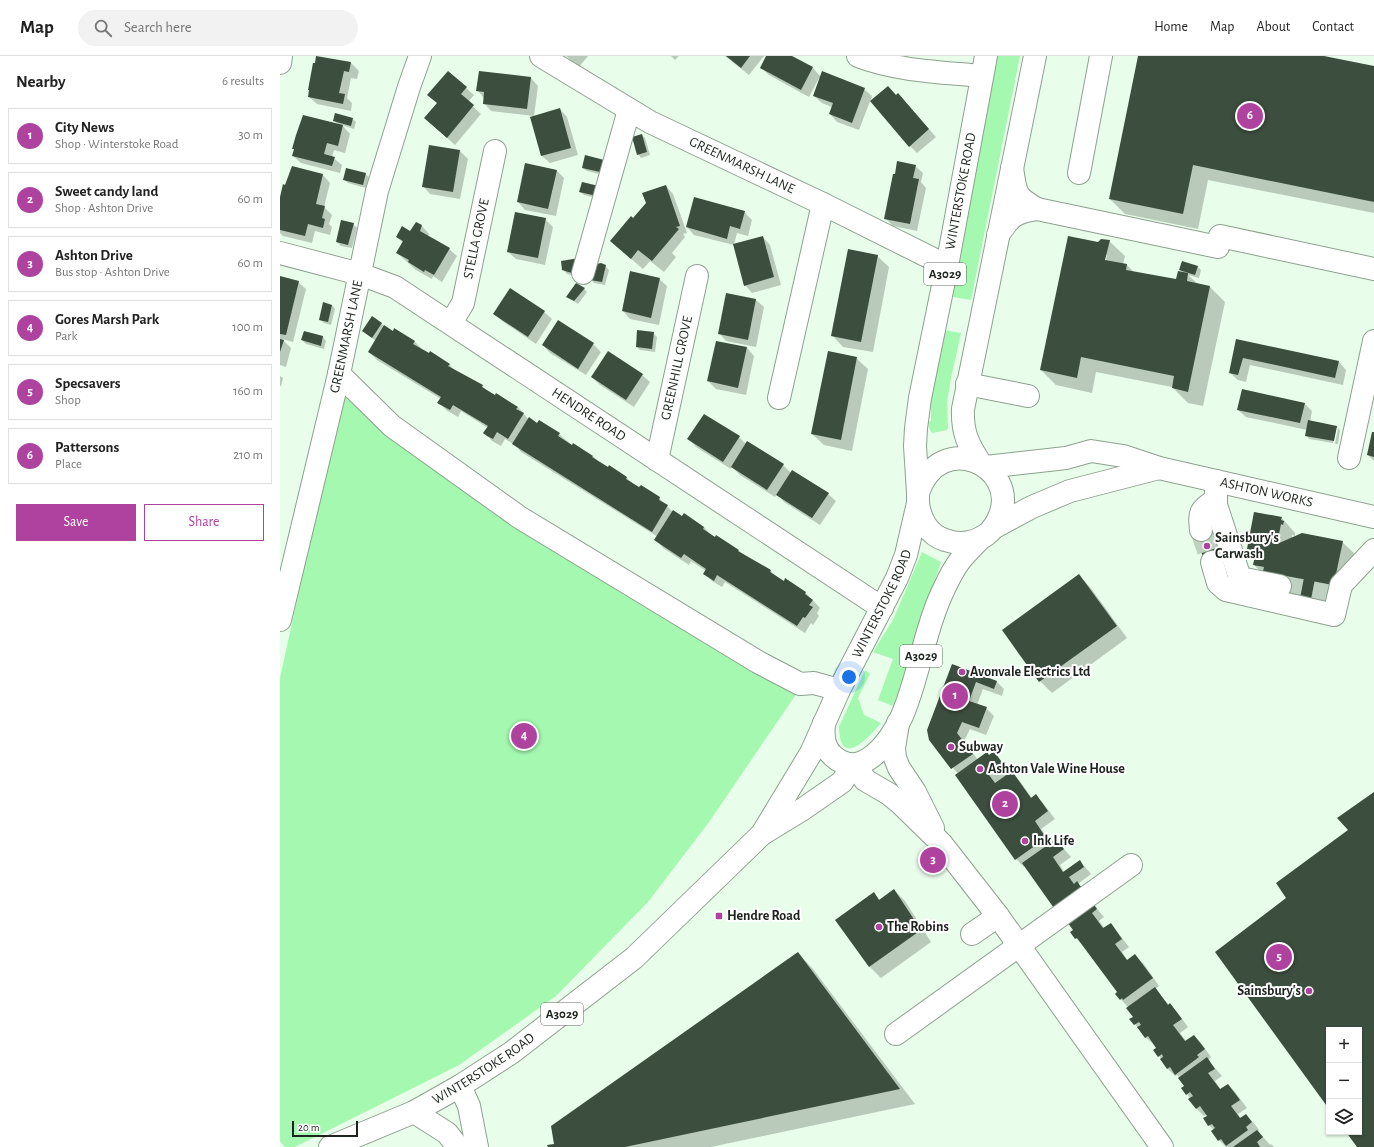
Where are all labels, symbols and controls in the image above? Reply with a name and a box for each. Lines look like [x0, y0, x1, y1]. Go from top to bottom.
search box [78, 10, 358, 46]
icon: search [92, 17, 114, 39]
text: Map [20, 18, 54, 37]
text: Search here [124, 20, 192, 35]
text: Home [1154, 20, 1188, 34]
text: Map [1210, 20, 1234, 34]
text: About [1256, 20, 1290, 34]
text: Contact [1312, 20, 1354, 34]
text: Nearby [16, 73, 66, 90]
text: 6 results [222, 75, 264, 88]
pin: 6 [1237, 101, 1263, 131]
text: City News [55, 120, 114, 135]
text: 1 [28, 129, 32, 142]
text: 30 m [238, 129, 263, 142]
street label: WINTERSTOKE ROAD [943, 131, 979, 251]
street label: GREENMARSH LANE [687, 135, 797, 197]
text: Shop · Winterstoke Road [55, 138, 179, 151]
text: Sweet candy land [55, 184, 158, 199]
text: 2 [27, 193, 33, 206]
text: 60 m [237, 193, 263, 206]
street label: STELLA GROVE [461, 197, 492, 280]
text: Shop · Ashton Drive [55, 202, 153, 215]
text: Ashton Drive [55, 248, 133, 263]
text: 3 [27, 257, 33, 270]
text: 60 m [237, 257, 263, 270]
road number: A3029 [924, 263, 966, 285]
text: Bus stop · Ashton Drive [55, 266, 170, 279]
street label: GREENMARSH LANE [328, 279, 365, 395]
text: Gores Marsh Park [55, 312, 159, 327]
street label: GREENHILL GROVE [659, 315, 695, 421]
text: 4 [27, 321, 33, 334]
text: 100 m [232, 321, 263, 334]
text: Park [55, 330, 77, 343]
text: Specsavers [55, 376, 121, 391]
text: 5 [27, 385, 33, 398]
text: 160 m [233, 385, 263, 398]
street label: HENDRE ROAD [549, 385, 628, 444]
text: Shop [55, 394, 81, 407]
text: Pattersons [55, 440, 119, 455]
text: 6 [27, 449, 33, 462]
text: 210 m [233, 449, 263, 462]
text: Place [55, 458, 82, 471]
street label: ASHTON WORKS [1219, 475, 1314, 510]
button: Save [16, 504, 136, 541]
button: Share [144, 504, 264, 541]
place label: Sainsbury's Carwash [1215, 531, 1279, 561]
marker: Sainsbury's Carwash [1202, 541, 1212, 551]
street label: WINTERSTOKE ROAD [850, 549, 914, 660]
road number: A3029 [900, 645, 942, 667]
place label: Avonvale Electrics Ltd [970, 665, 1091, 679]
your location [839, 667, 859, 687]
marker: Avonvale Electrics Ltd [957, 667, 967, 677]
pin: 1 [942, 681, 968, 711]
pin: 4 [511, 721, 537, 751]
place label: Subway [959, 740, 1004, 754]
marker: Subway [946, 742, 956, 752]
place label: Ashton Vale Wine House [988, 762, 1125, 776]
marker: Ashton Vale Wine House [975, 764, 985, 774]
pin: 2 [992, 789, 1018, 819]
place label: Ink Life [1033, 834, 1075, 848]
marker: Ink Life [1020, 836, 1030, 846]
pin: 3 [920, 845, 946, 875]
place label: Hendre Road [727, 909, 801, 923]
marker: Hendre Road [714, 911, 724, 921]
place label: The Robins [887, 920, 949, 934]
marker: The Robins [874, 922, 884, 932]
pin: 5 [1266, 942, 1292, 972]
place label: Sainsbury's [1237, 984, 1301, 998]
marker: Sainsbury's [1304, 986, 1314, 996]
road number: A3029 [541, 1003, 583, 1025]
map controls [1326, 1027, 1362, 1135]
button: + [1326, 1027, 1362, 1063]
street label: WINTERSTOKE ROAD [430, 1030, 537, 1107]
button: − [1326, 1063, 1362, 1099]
button: layers [1326, 1099, 1362, 1135]
scale bar [292, 1119, 358, 1138]
text: 20 m [298, 1122, 319, 1133]

